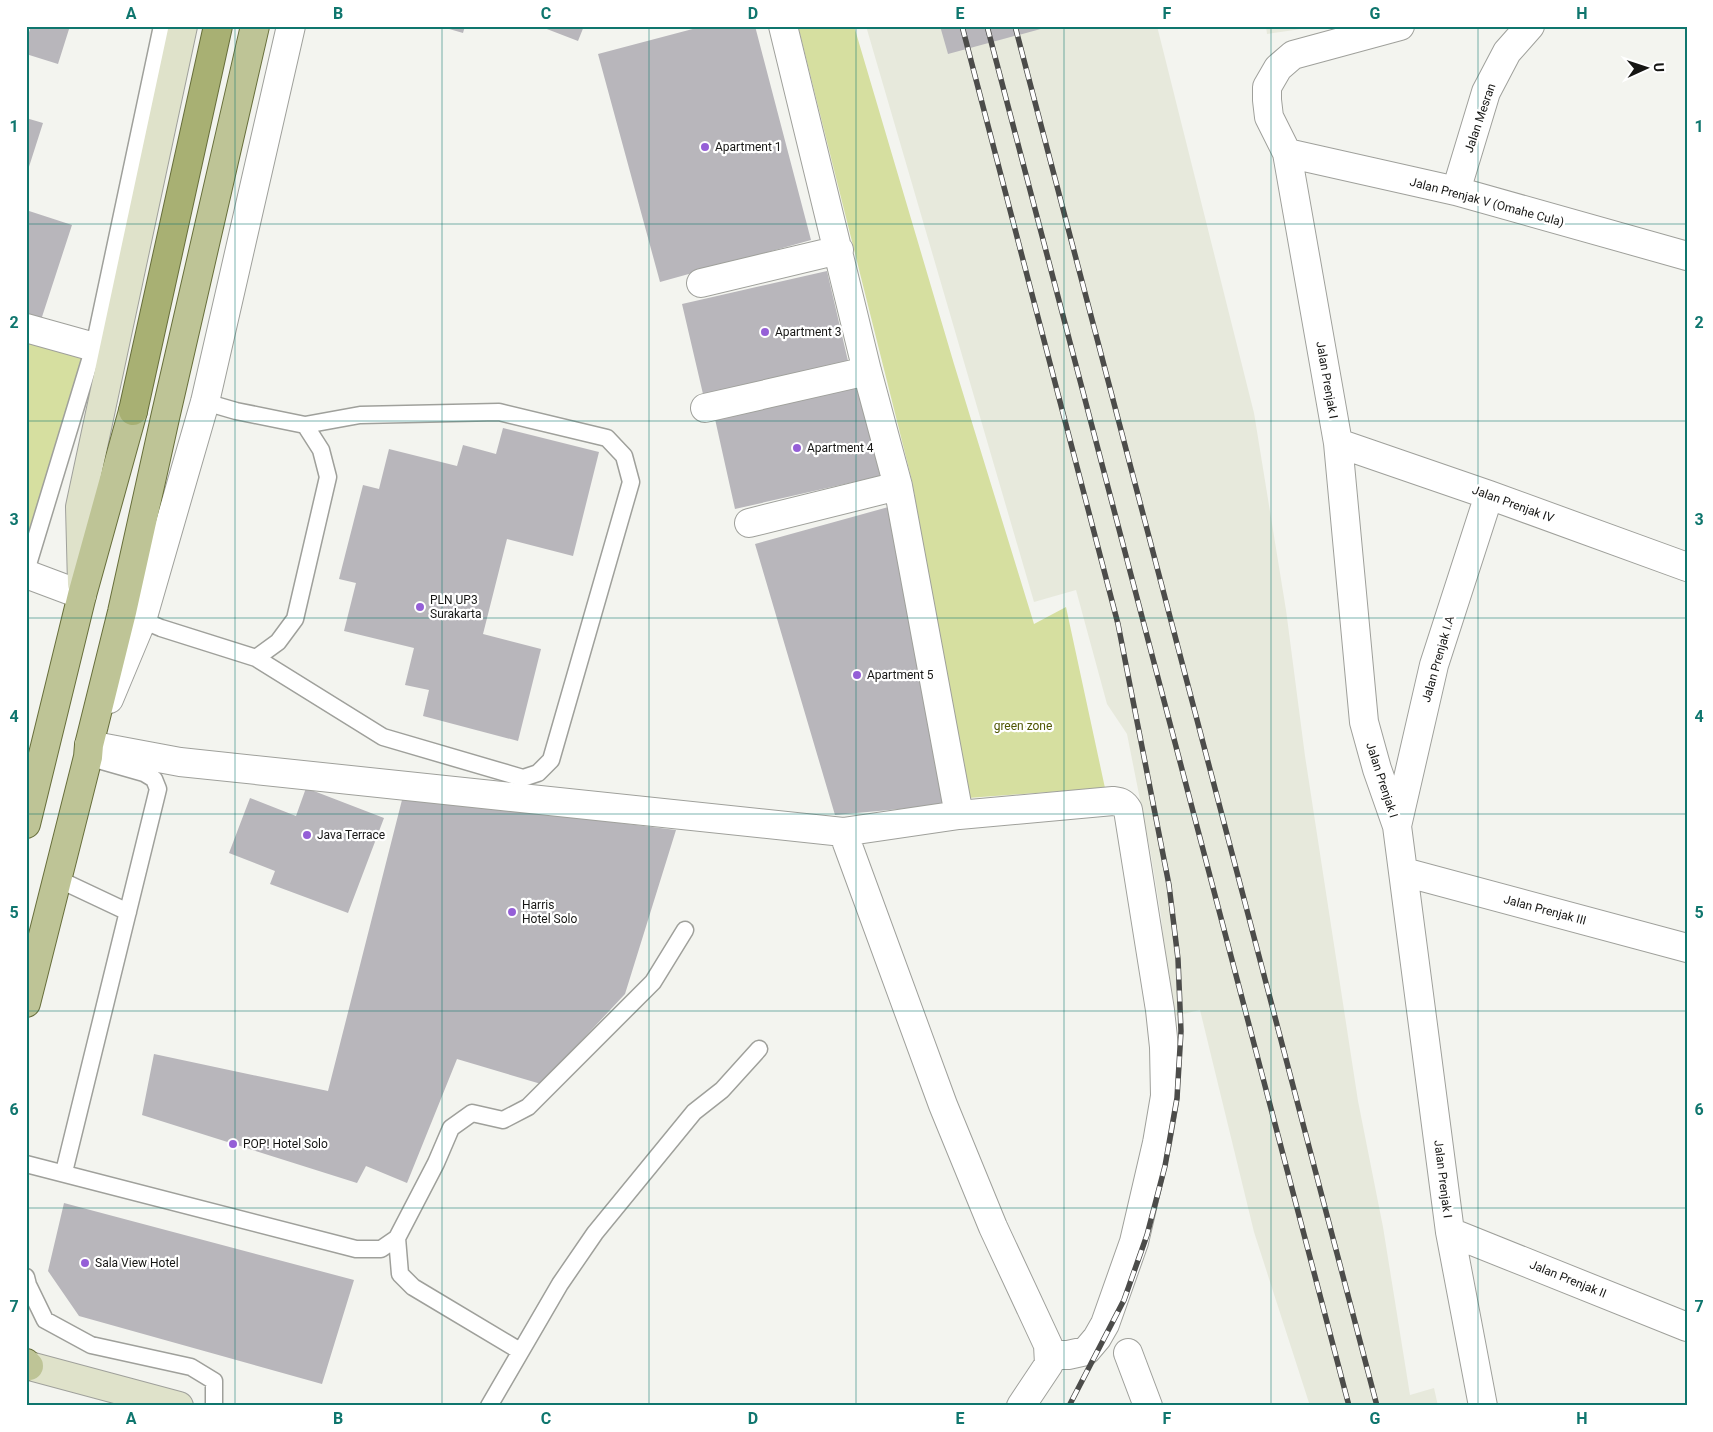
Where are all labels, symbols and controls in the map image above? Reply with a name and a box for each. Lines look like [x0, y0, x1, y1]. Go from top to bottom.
text: A [126, 4, 137, 23]
text: B [333, 4, 343, 23]
text: C [541, 4, 551, 23]
text: D [748, 4, 758, 23]
text: E [956, 4, 965, 23]
text: F [1163, 4, 1172, 23]
text: G [1370, 4, 1381, 23]
text: H [1576, 4, 1588, 23]
north arrow [1620, 42, 1670, 92]
text: U [1651, 62, 1667, 72]
street label: Jalan Mesran [1462, 82, 1498, 154]
text: 1 [9, 117, 19, 136]
text: 1 [1694, 117, 1704, 136]
place label: Apartment 1 [715, 140, 782, 154]
marker: Apartment 1 [699, 141, 711, 153]
street label: Jalan Prenjak V (Omahe Cula) [1408, 175, 1566, 229]
text: 2 [9, 313, 19, 332]
text: 2 [1694, 313, 1704, 332]
place label: Apartment 3 [775, 325, 842, 339]
marker: Apartment 3 [759, 326, 771, 338]
street label: Jalan Prenjak I [1313, 340, 1341, 420]
place label: Apartment 4 [807, 441, 874, 455]
marker: Apartment 4 [791, 442, 803, 454]
street label: Jalan Prenjak IV [1470, 483, 1556, 525]
text: 3 [9, 510, 19, 529]
text: 3 [1694, 510, 1704, 529]
place label: PLN UP3 Surakarta [430, 593, 482, 621]
marker: PLN UP3 Surakarta [414, 601, 426, 613]
street label: Jalan Prenjak I.A [1419, 614, 1457, 704]
place label: Apartment 5 [867, 668, 934, 682]
marker: Apartment 5 [851, 669, 863, 681]
text: 4 [9, 707, 19, 726]
text: 4 [1694, 707, 1704, 726]
park label: green zone [994, 719, 1052, 733]
street label: Jalan Prenjak I [1363, 741, 1401, 819]
place label: Java Terrace [317, 828, 385, 842]
marker: Java Terrace [301, 829, 313, 841]
street label: Jalan Prenjak III [1502, 892, 1588, 928]
place label: Harris Hotel Solo [522, 898, 577, 926]
text: 5 [9, 903, 19, 922]
text: 5 [1694, 903, 1704, 922]
marker: Harris Hotel Solo [506, 906, 518, 918]
text: 6 [9, 1100, 19, 1119]
text: 6 [1694, 1100, 1704, 1119]
place label: POP! Hotel Solo [243, 1137, 328, 1151]
marker: POP! Hotel Solo [227, 1138, 239, 1150]
street label: Jalan Prenjak I [1431, 1139, 1455, 1219]
place label: Sala View Hotel [95, 1256, 179, 1270]
marker: Sala View Hotel [79, 1257, 91, 1269]
street label: Jalan Prenjak II [1528, 1257, 1608, 1301]
text: 7 [9, 1297, 19, 1316]
text: 7 [1694, 1297, 1704, 1316]
text: A [126, 1409, 137, 1428]
text: B [333, 1409, 343, 1428]
text: C [541, 1409, 551, 1428]
text: D [748, 1409, 758, 1428]
text: E [956, 1409, 965, 1428]
text: F [1163, 1409, 1172, 1428]
text: G [1370, 1409, 1381, 1428]
text: H [1576, 1409, 1588, 1428]

